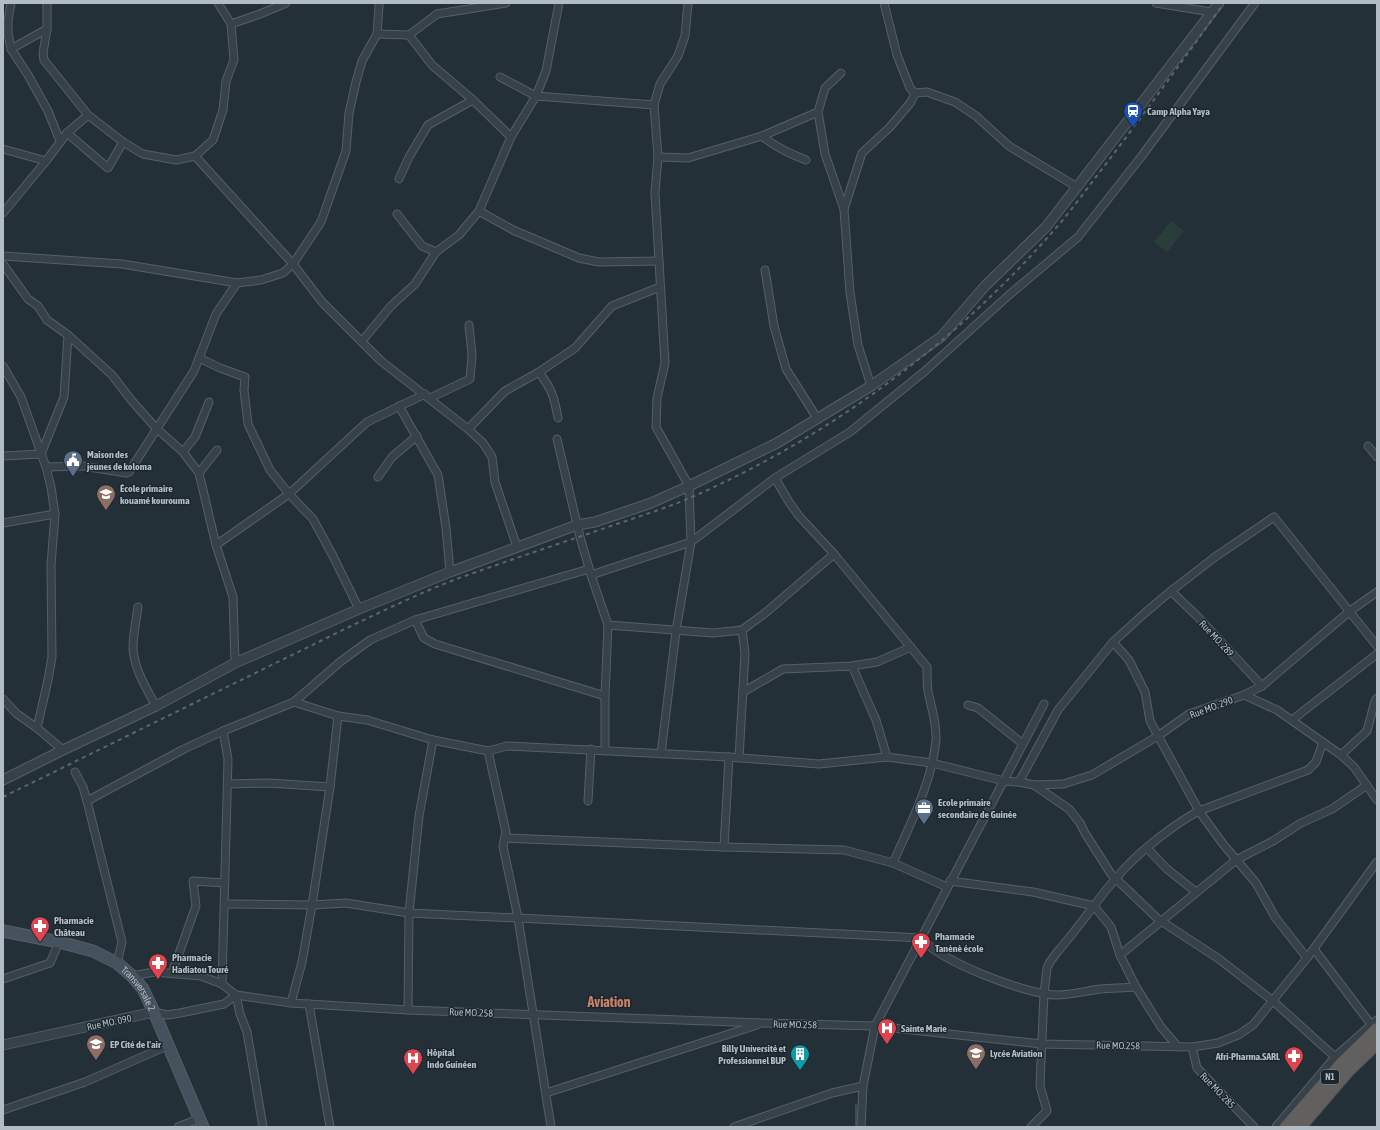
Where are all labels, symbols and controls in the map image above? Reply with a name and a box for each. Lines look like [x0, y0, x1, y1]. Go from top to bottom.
station icon: Camp Alpha Yaya [1122, 100, 1144, 128]
place label: Camp Alpha Yaya [1147, 106, 1210, 117]
public building icon: Maison des jeunes de koloma [62, 449, 84, 477]
place label: Maison des jeunes de koloma [86, 449, 152, 472]
school or university icon: École primaire kouamé kourouma [95, 483, 117, 511]
place label: École primaire kouamé kourouma [120, 483, 190, 506]
street label: Rue MO. 289 [1197, 618, 1236, 659]
street label: Rue MO. 290 [1188, 694, 1235, 721]
office icon: Ecole primaire secondaire de Guinée [913, 797, 935, 825]
place label: Ecole primaire secondaire de Guinée [938, 797, 1017, 820]
pharmacy icon: Pharmacie Château [29, 915, 51, 943]
place label: Pharmacie Château [54, 915, 94, 938]
pharmacy icon: Pharmacie Tanènè école [910, 931, 932, 959]
place label: Pharmacie Tanènè école [935, 931, 984, 954]
pharmacy icon: Pharmacie Hadiatou Touré [147, 952, 169, 980]
place label: Pharmacie Hadiatou Touré [172, 952, 229, 975]
street label: Transversale 2 [119, 964, 158, 1013]
district label: Aviation [587, 994, 631, 1010]
street label: Rue MO.258 [449, 1006, 493, 1019]
street label: Rue MO. 090 [86, 1012, 133, 1033]
hospital icon: Sainte Marie [876, 1017, 898, 1045]
street label: Rue MO.258 [773, 1019, 817, 1030]
place label: Sainte Marie [901, 1023, 947, 1034]
school or university icon: EP Cité de l'air [85, 1033, 107, 1061]
place label: EP Cité de l'air [110, 1039, 162, 1050]
street label: Rue MO.258 [1096, 1040, 1140, 1051]
school or university icon: Lycée Aviation [965, 1042, 987, 1070]
place label: Billy Université et Professionnel BUP [718, 1043, 786, 1066]
building icon: Billy Université et Professionnel BUP [789, 1043, 811, 1071]
pharmacy icon: Afri-Pharma.SARL [1283, 1045, 1305, 1073]
hospital icon: Hôpital Indo Guinéen [402, 1047, 424, 1075]
place label: Hôpital Indo Guinéen [427, 1047, 477, 1070]
place label: Lycée Aviation [990, 1048, 1043, 1059]
place label: Afri-Pharma.SARL [1215, 1051, 1280, 1062]
street label: Rue MO. 285 [1198, 1070, 1238, 1111]
road number: N1 [1321, 1070, 1339, 1084]

